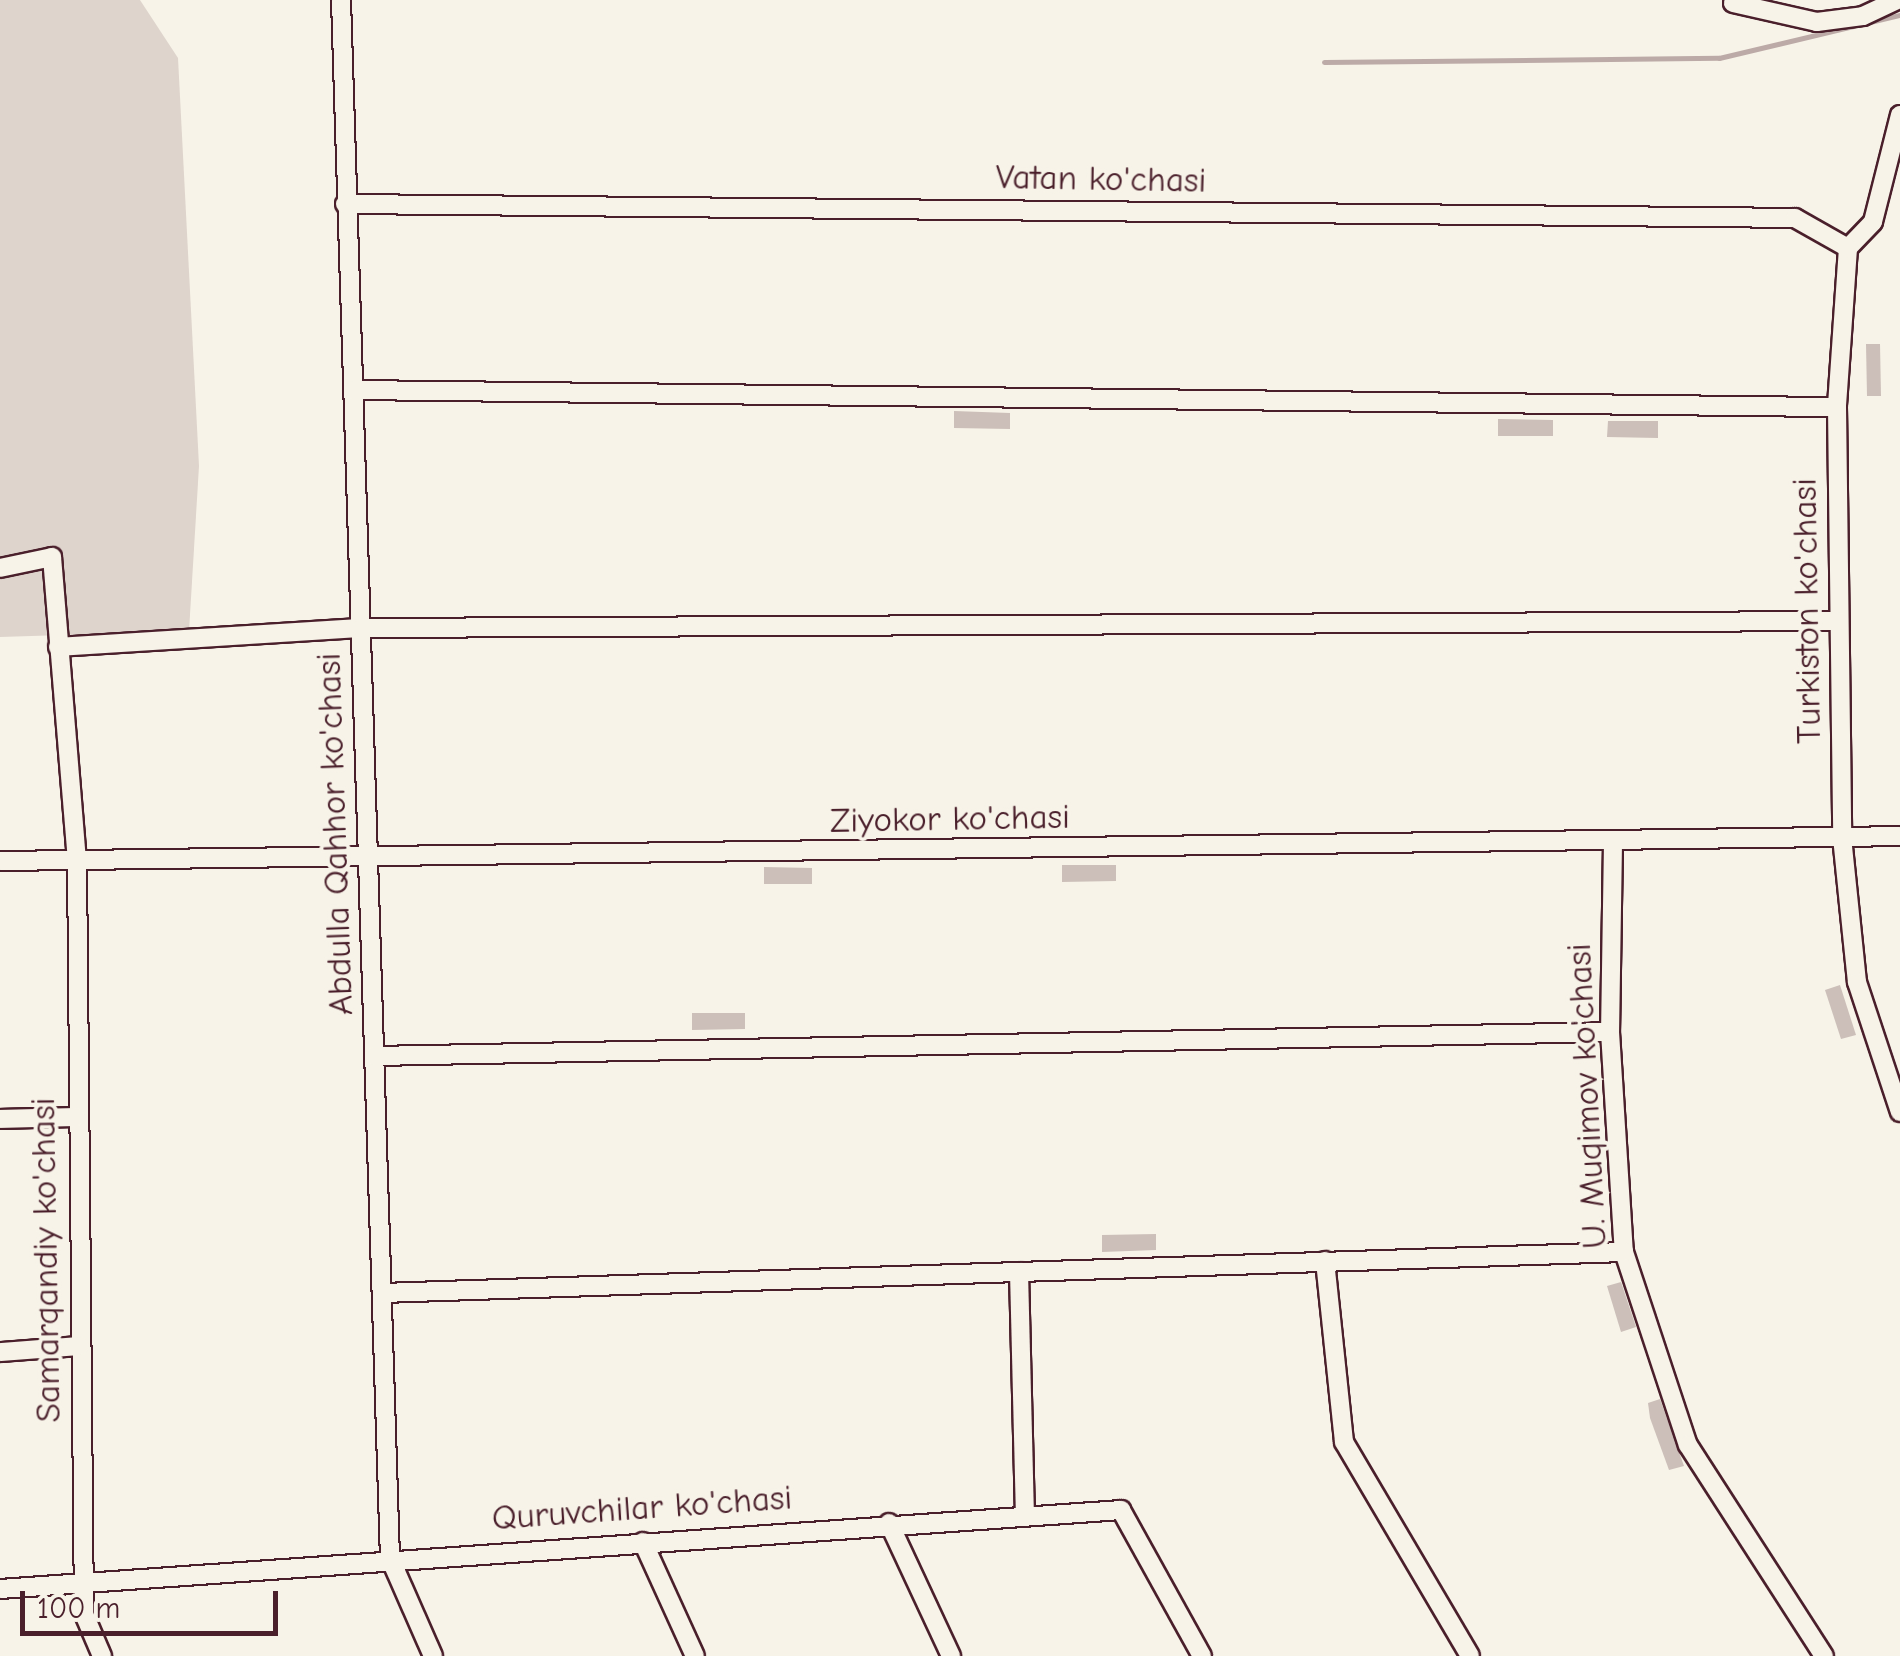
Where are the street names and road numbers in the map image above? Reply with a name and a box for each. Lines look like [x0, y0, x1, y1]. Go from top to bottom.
street label: Vatan ko'chasi [995, 156, 1207, 202]
street label: Turkiston ko'chasi [1784, 478, 1830, 744]
street label: Abdulla Qahhor ko'chasi [308, 652, 362, 1016]
street label: Ziyokor ko'chasi [830, 796, 1070, 842]
street label: U. Muqimov ko'chasi [1558, 942, 1616, 1250]
street label: Samarqandiy ko'chasi [22, 1097, 70, 1423]
street label: Quruvchilar ko'chasi [490, 1477, 794, 1539]

